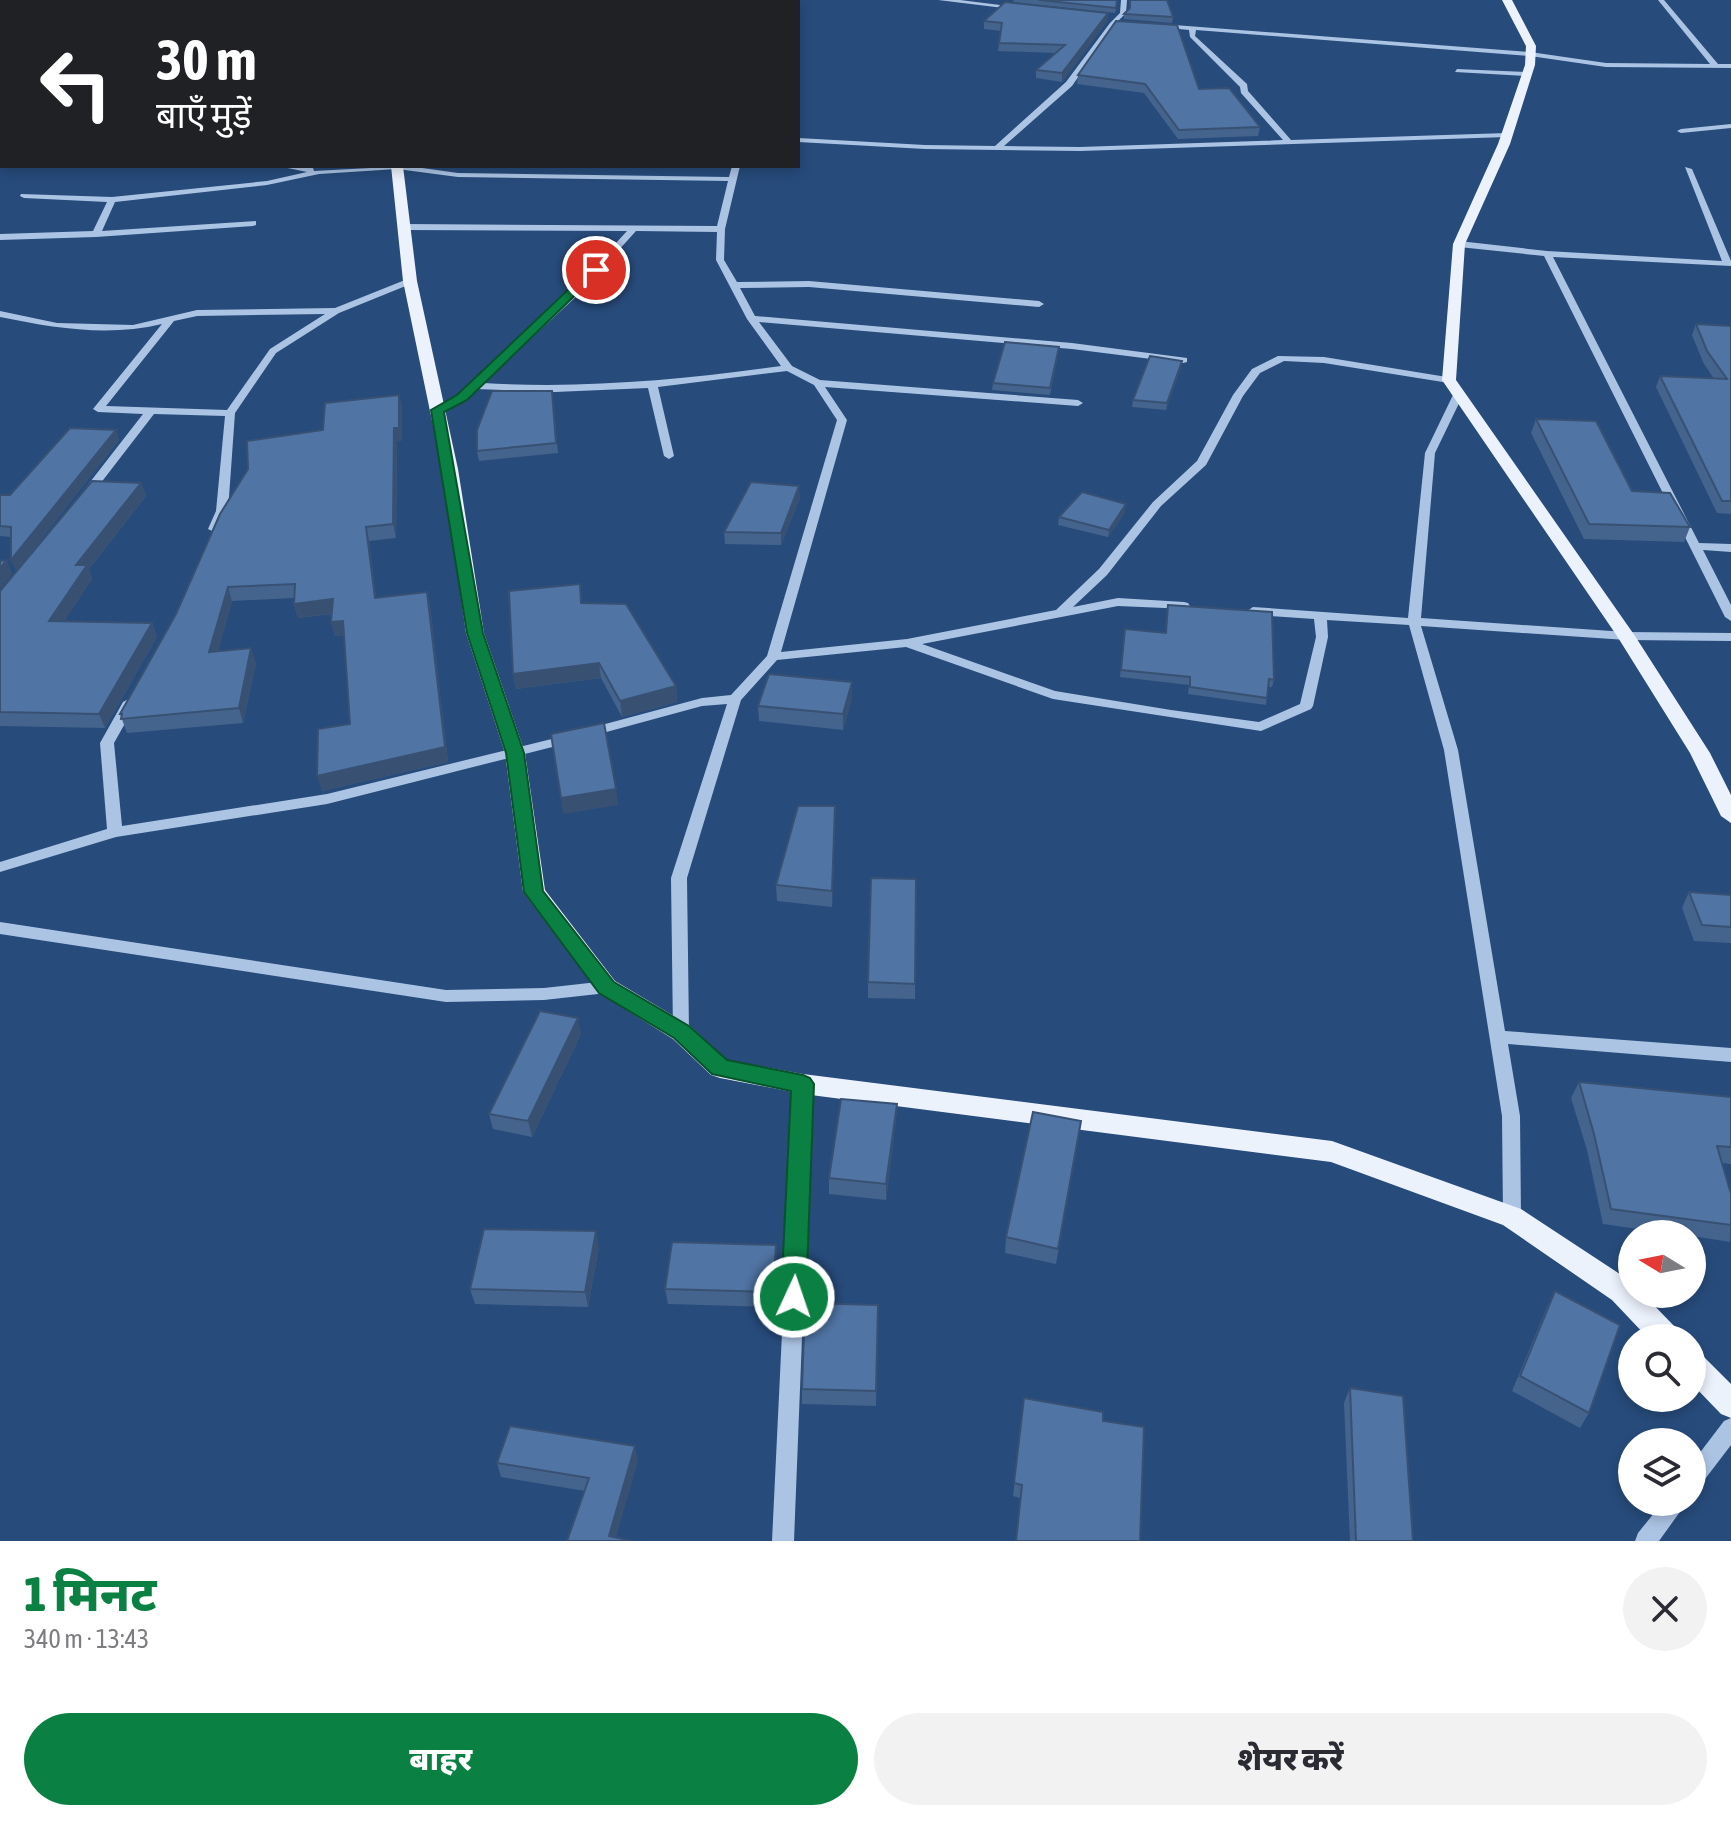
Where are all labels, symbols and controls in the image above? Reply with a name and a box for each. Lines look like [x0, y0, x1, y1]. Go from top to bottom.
text: 30 m [156, 28, 257, 92]
icon: left [24, 32, 128, 136]
text: बाएँ मुड़ें [156, 94, 252, 136]
pin [562, 236, 630, 304]
icon: arrive [574, 248, 618, 292]
north arrow [1618, 1220, 1706, 1308]
map controls [1618, 1220, 1706, 1516]
position arrow [752, 1255, 836, 1339]
button: search [1618, 1324, 1706, 1412]
button: layers [1618, 1428, 1706, 1516]
text: 1 मिनट [24, 1566, 156, 1621]
button: close [1623, 1567, 1707, 1651]
text: 340 m · 13:43 [24, 1624, 149, 1654]
button: बाहर [24, 1713, 858, 1805]
button: शेयर करें [874, 1713, 1707, 1805]

